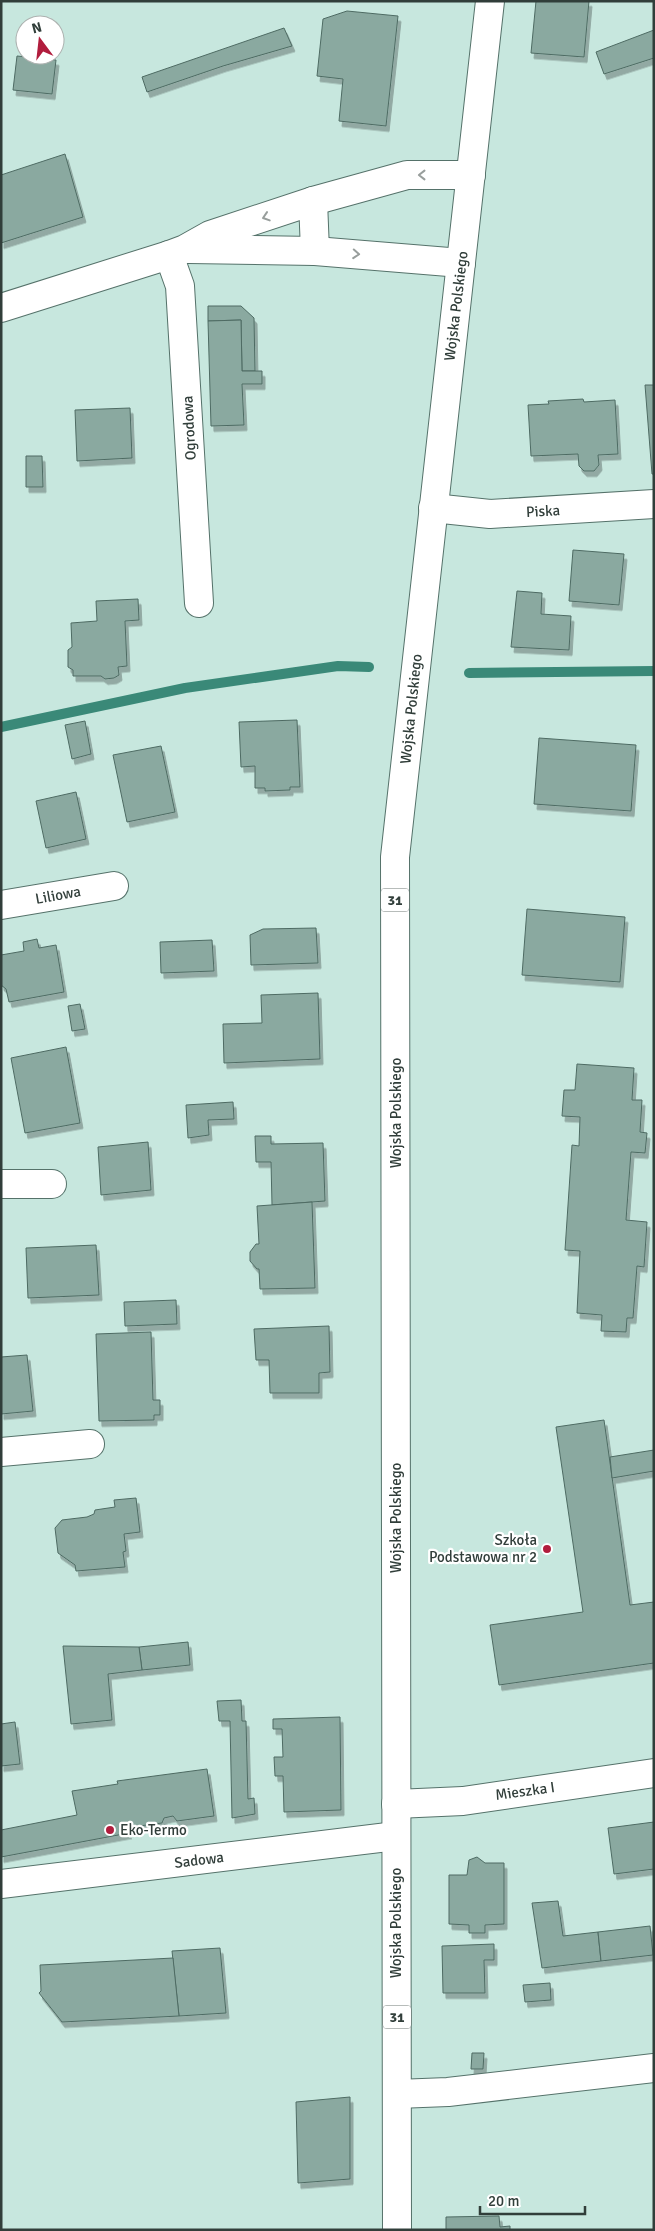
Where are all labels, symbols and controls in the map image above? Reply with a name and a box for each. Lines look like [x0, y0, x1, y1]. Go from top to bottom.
north arrow [15, 15, 65, 65]
text: N [30, 18, 44, 37]
one-way arrow [418, 170, 426, 180]
one-way arrow [262, 211, 271, 221]
one-way arrow [352, 249, 360, 260]
street label: Wojska Polskiego [440, 250, 472, 362]
street label: Ogrodowa [178, 395, 200, 461]
street label: Piska [525, 501, 561, 521]
street label: Wojska Polskiego [396, 653, 426, 765]
street label: Liliowa [34, 882, 82, 908]
road number: 31 [381, 888, 409, 912]
street label: Wojska Polskiego [387, 1057, 405, 1168]
street label: Wojska Polskiego [387, 1462, 405, 1573]
place label: Szkoła Podstawowa nr 2 [429, 1531, 537, 1566]
marker: Szkoła Podstawowa nr 2 [541, 1543, 553, 1555]
street label: Mieszka I [494, 1778, 556, 1804]
place label: Eko-Termo [120, 1821, 187, 1839]
marker: Eko-Termo [104, 1824, 116, 1836]
street label: Sadowa [173, 1848, 225, 1872]
street label: Wojska Polskiego [387, 1867, 405, 1978]
road number: 31 [383, 2005, 411, 2028]
scale bar [480, 2184, 585, 2216]
text: 20 m [488, 2192, 519, 2210]

